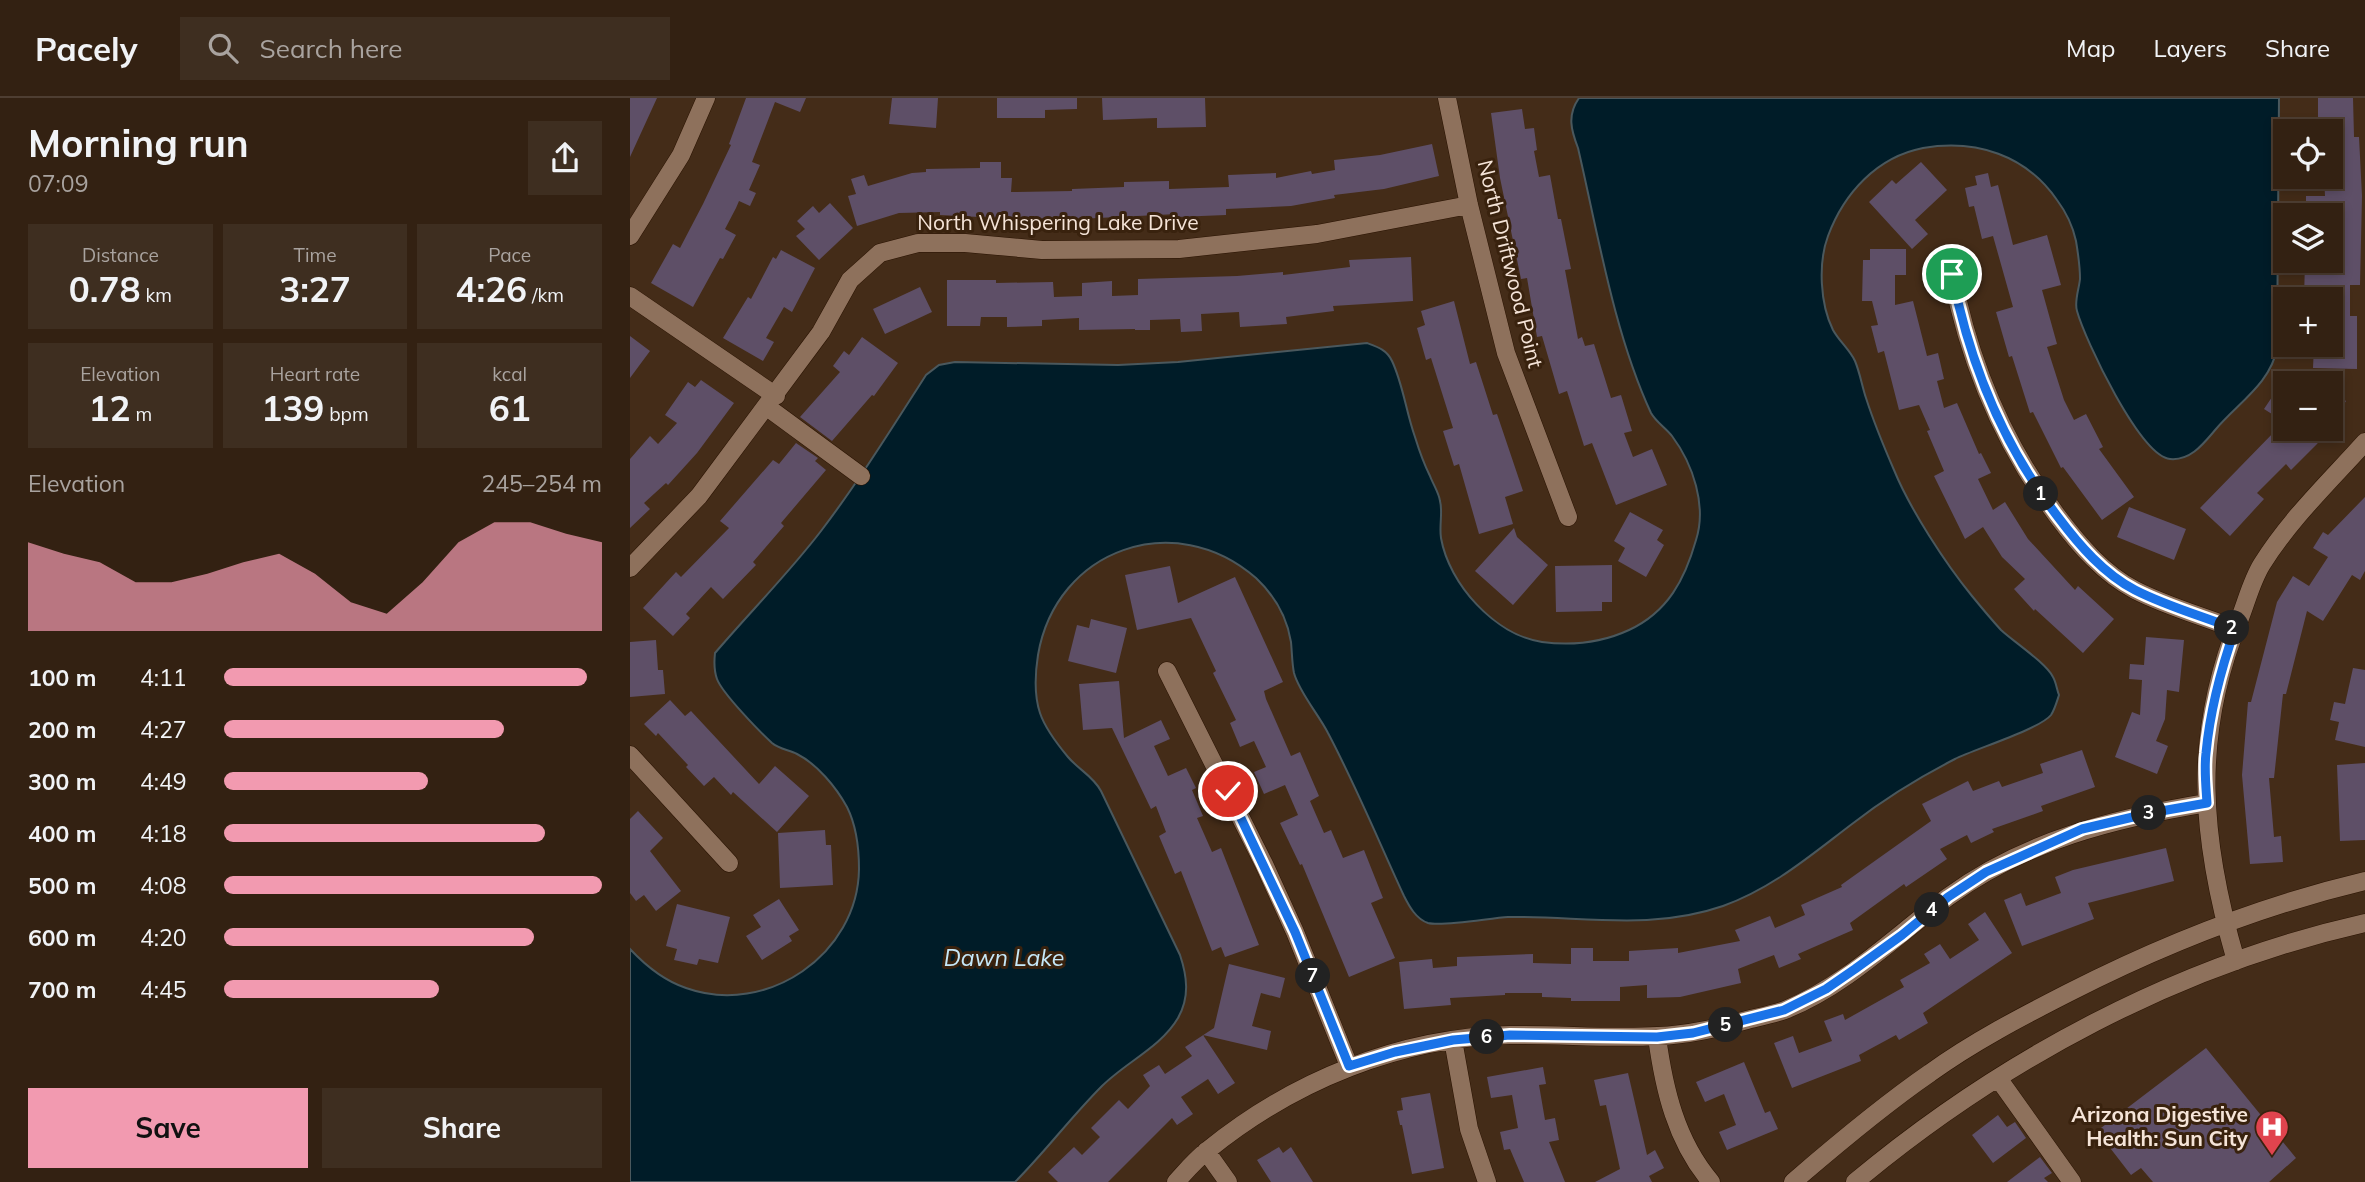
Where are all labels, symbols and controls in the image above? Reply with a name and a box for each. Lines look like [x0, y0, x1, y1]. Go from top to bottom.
search box [180, 17, 670, 80]
text: Pacely [35, 28, 138, 69]
icon: search [204, 29, 242, 67]
text: Search here [260, 32, 403, 65]
text: Map [2066, 33, 2115, 63]
text: Layers [2153, 33, 2227, 63]
text: Share [2265, 33, 2330, 63]
text: Morning run [28, 119, 249, 167]
map controls [2273, 119, 2343, 441]
button: locate [2273, 119, 2343, 189]
button: share [528, 121, 602, 195]
street label: North Driftwood Point [1473, 157, 1549, 370]
text: 07:09 [28, 169, 88, 198]
button: layers [2273, 203, 2343, 273]
street label: North Whispering Lake Drive [917, 209, 1199, 235]
text: Distance [82, 243, 159, 267]
text: Time [293, 243, 337, 267]
text: Pace [488, 243, 531, 267]
pin [1922, 244, 1982, 304]
icon: arrive [1933, 255, 1971, 293]
text: 0.78 [69, 267, 140, 311]
text: 3:27 [279, 267, 351, 311]
text: 4:26 [455, 267, 527, 311]
text: km [140, 283, 172, 307]
text: /km [527, 283, 564, 307]
button: + [2273, 287, 2343, 357]
text: Elevation [80, 362, 161, 386]
text: Heart rate [270, 362, 360, 386]
text: kcal [492, 362, 527, 386]
button: − [2273, 371, 2343, 441]
text: 12 [88, 386, 131, 430]
text: 139 [261, 386, 324, 430]
text: 61 [489, 386, 531, 430]
text: m [131, 402, 152, 426]
text: bpm [324, 402, 369, 426]
text: Elevation [28, 469, 125, 498]
text: 245–254 m [481, 469, 602, 498]
pin: 1 [2024, 476, 2058, 512]
text: 1 [2035, 481, 2046, 505]
pin: 2 [2214, 610, 2250, 646]
text: 2 [2226, 615, 2237, 639]
text: 100 m [28, 663, 96, 692]
text: 4:11 [140, 663, 187, 692]
text: 200 m [28, 715, 96, 744]
text: 4:27 [140, 715, 187, 744]
pin [1198, 761, 1258, 821]
text: 300 m [28, 767, 96, 796]
text: 4:49 [140, 767, 187, 796]
icon: check [1209, 772, 1247, 810]
pin: 3 [2132, 796, 2166, 830]
text: 3 [2143, 800, 2154, 824]
text: 400 m [28, 819, 96, 848]
text: 4:18 [140, 819, 187, 848]
text: 500 m [28, 871, 96, 900]
text: 4:08 [140, 871, 187, 900]
pin: 4 [1914, 892, 1950, 928]
text: 4 [1926, 897, 1937, 921]
text: 600 m [28, 923, 96, 952]
text: 4:20 [140, 923, 187, 952]
water label: Dawn Lake [944, 943, 1064, 972]
pin: 7 [1296, 958, 1330, 994]
text: 7 [1307, 963, 1318, 987]
text: 700 m [28, 975, 96, 1004]
text: 4:45 [140, 975, 187, 1004]
pin: 5 [1708, 1007, 1744, 1042]
text: 5 [1720, 1012, 1731, 1036]
pin: 6 [1470, 1020, 1504, 1054]
text: 6 [1481, 1024, 1492, 1048]
button: Save [28, 1088, 308, 1168]
button: Share [322, 1088, 602, 1168]
place label: Arizona Digestive Health: Sun City [2071, 1101, 2249, 1151]
hospital icon: Arizona Digestive Health: Sun City [2253, 1108, 2291, 1157]

